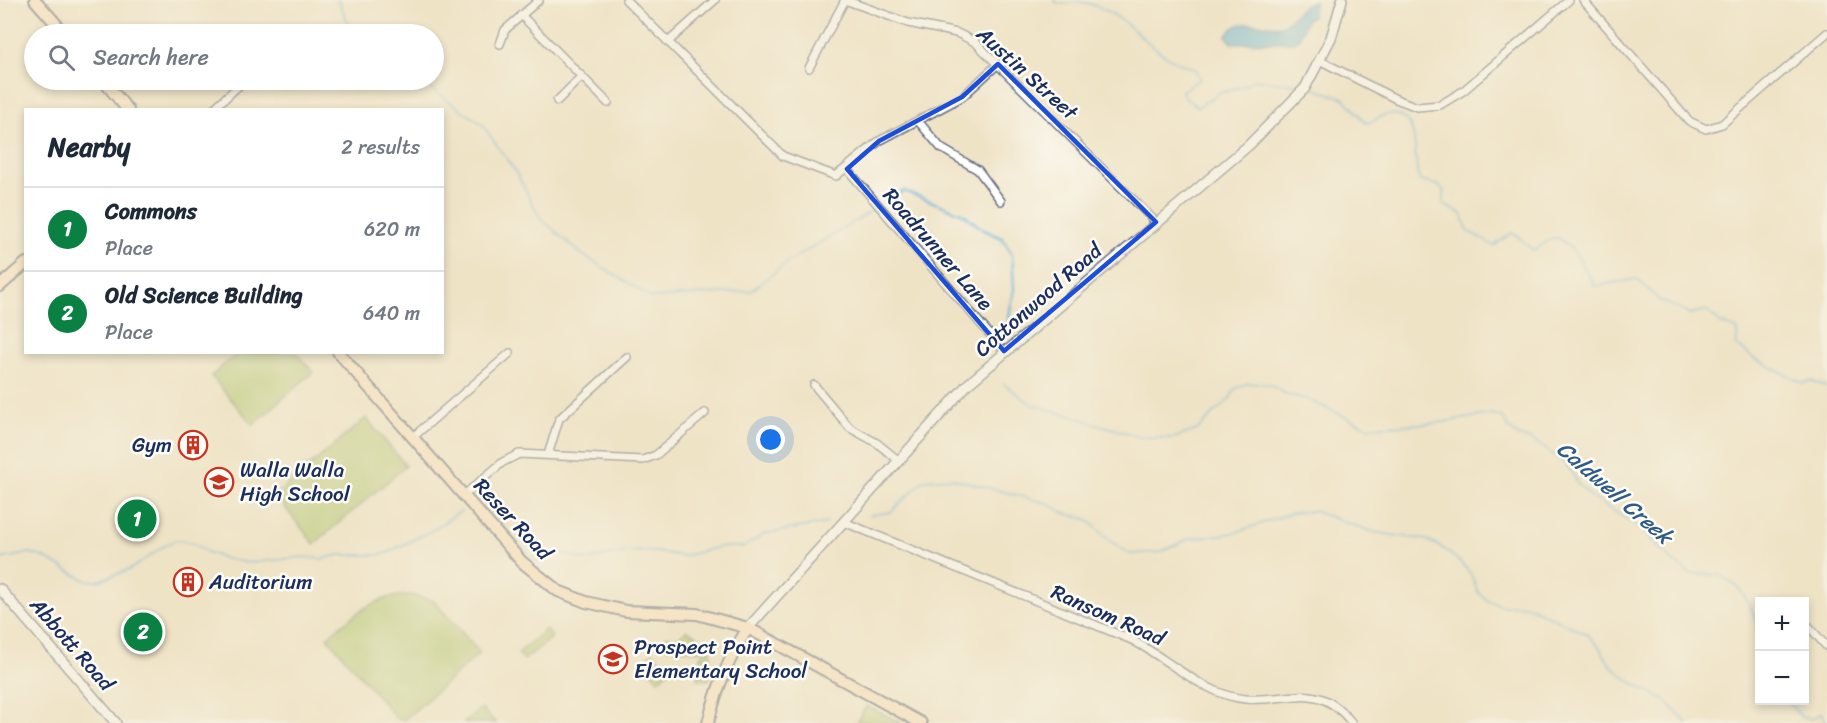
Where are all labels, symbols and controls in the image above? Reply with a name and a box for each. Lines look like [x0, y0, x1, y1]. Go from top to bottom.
street label: Austin Street [966, 16, 1088, 131]
search box [24, 24, 444, 90]
text: Search here [93, 38, 209, 77]
icon: search [45, 41, 78, 74]
text: Nearby [48, 124, 130, 170]
text: 2 results [341, 130, 420, 165]
street label: Roadrunner Lane [873, 178, 1003, 320]
text: Commons [105, 192, 197, 231]
text: 1 [63, 212, 72, 247]
text: 620 m [364, 212, 420, 247]
text: Place [105, 231, 153, 266]
street label: Cottonwood Road [965, 232, 1112, 367]
text: Old Science Building [105, 276, 303, 315]
text: 2 [62, 296, 73, 331]
text: 640 m [363, 296, 420, 331]
text: Place [105, 315, 153, 350]
your location [756, 425, 785, 454]
place label: Gym [132, 426, 172, 464]
building icon: Gym [177, 429, 209, 461]
water label: Caldwell Creek [1548, 431, 1684, 556]
place label: Walla Walla High School [240, 451, 351, 513]
school or university icon: Walla Walla High School [203, 466, 235, 498]
street label: Reser Road [464, 468, 563, 571]
pin: 1 [118, 496, 156, 542]
place label: Auditorium [208, 563, 312, 601]
building icon: Auditorium [172, 566, 204, 598]
street label: Ransom Road [1045, 573, 1173, 658]
street label: Abbott Road [19, 587, 125, 701]
map controls [1755, 597, 1809, 705]
button: + [1755, 597, 1809, 651]
pin: 2 [124, 610, 162, 654]
place label: Prospect Point Elementary School [634, 628, 808, 690]
school or university icon: Prospect Point Elementary School [597, 643, 629, 675]
button: − [1755, 651, 1809, 705]

